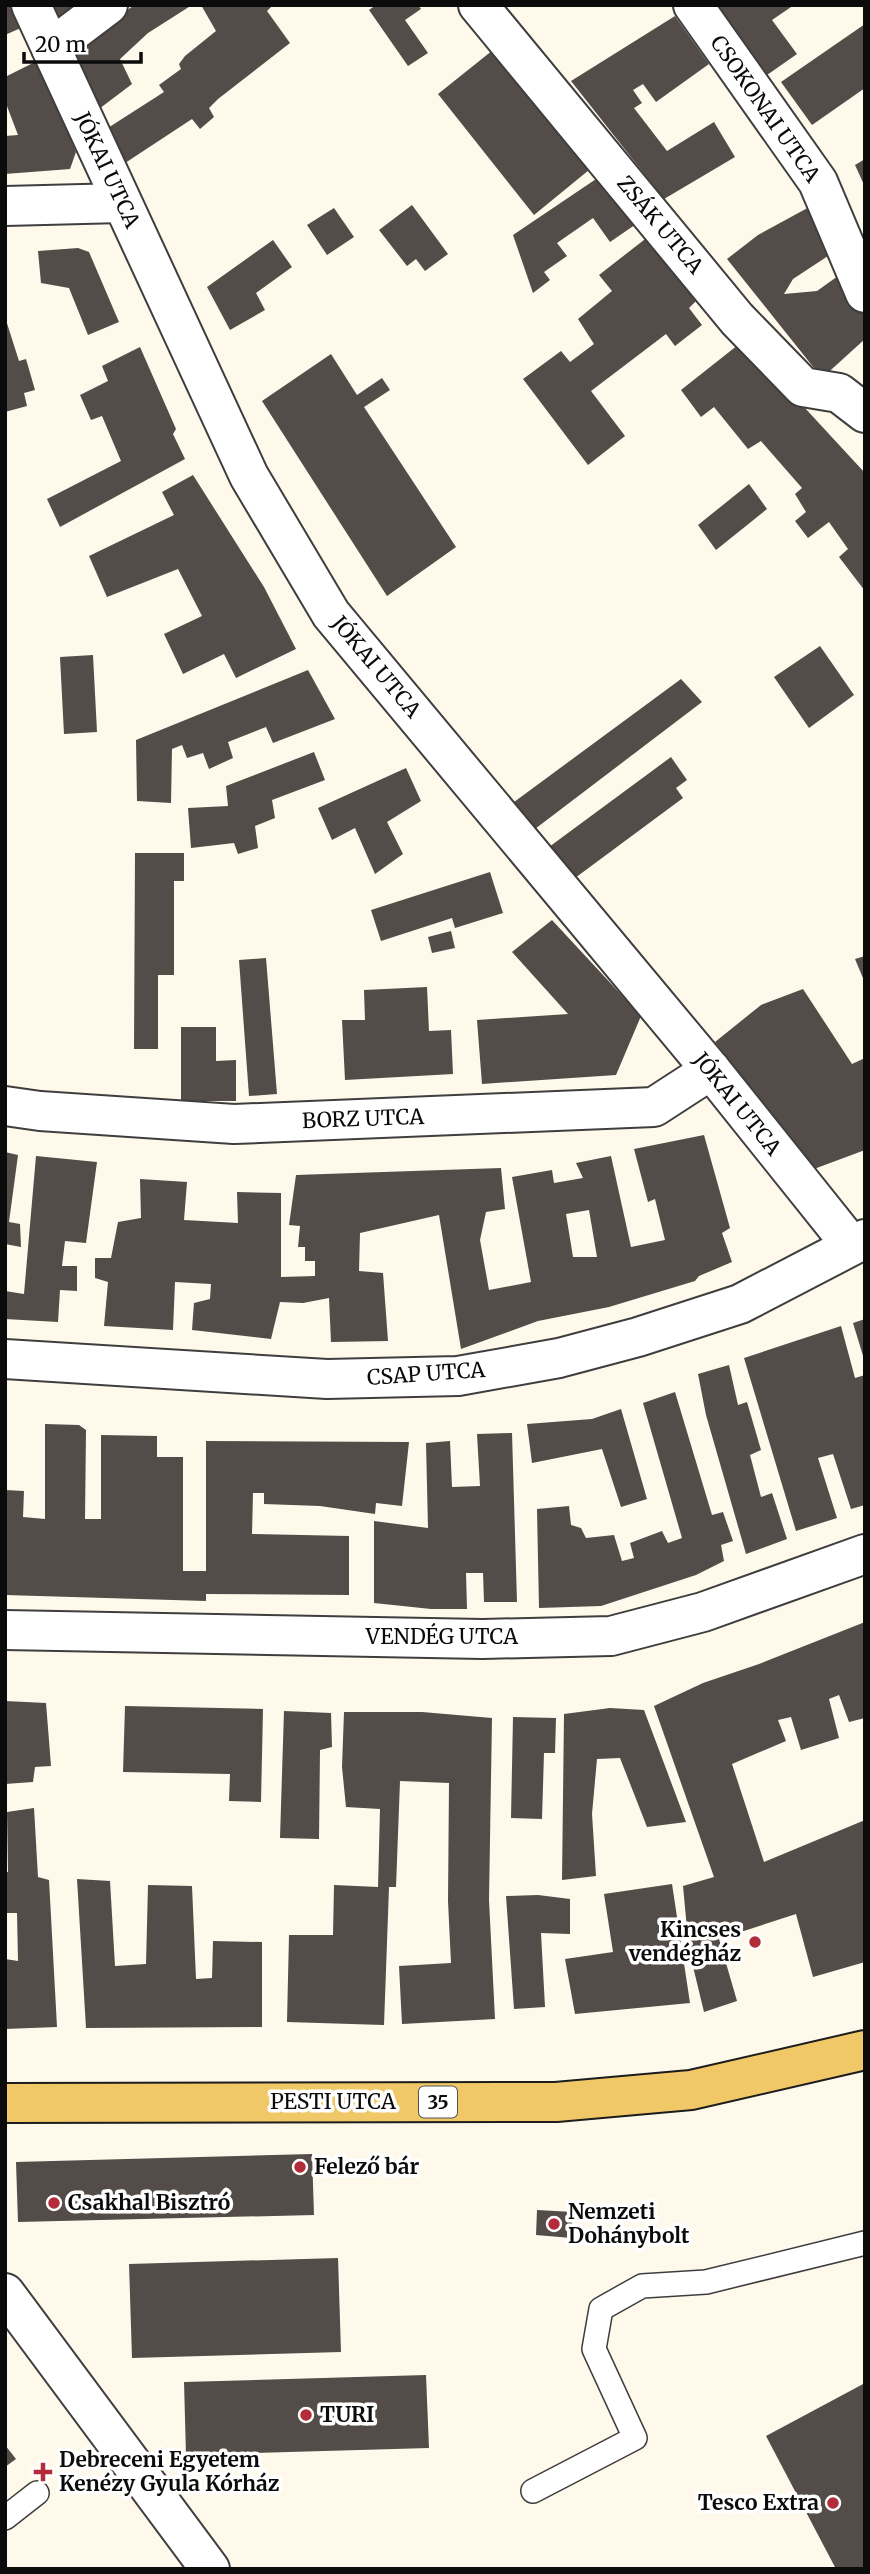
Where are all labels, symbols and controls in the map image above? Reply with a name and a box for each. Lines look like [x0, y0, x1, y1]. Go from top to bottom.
scale bar [24, 21, 142, 65]
street label: CSOKONAI UTCA [705, 30, 826, 188]
text: 20 m [35, 31, 87, 58]
street label: JÓKAI UTCA [68, 107, 146, 232]
street label: ZSÁK UTCA [611, 169, 710, 279]
street label: JÓKAI UTCA [325, 609, 427, 723]
street label: JÓKAI UTCA [687, 1046, 787, 1161]
street label: BORZ UTCA [302, 1103, 425, 1134]
street label: CSAP UTCA [366, 1356, 486, 1391]
street label: VENDÉG UTCA [365, 1622, 518, 1650]
place label: Kincses vendégház [628, 1916, 741, 1967]
marker: Kincses vendégház [747, 1934, 763, 1950]
road number: 35 [419, 2086, 457, 2118]
street label: PESTI UTCA [270, 2088, 396, 2115]
place label: Felező bár [314, 2153, 419, 2180]
marker: Felező bár [292, 2159, 308, 2175]
place label: Csakhal Bisztró [68, 2189, 230, 2216]
marker: Csakhal Bisztró [46, 2195, 62, 2211]
place label: Nemzeti Dohánybolt [568, 2198, 690, 2249]
marker: Nemzeti Dohánybolt [546, 2216, 562, 2232]
place label: TURI [320, 2401, 375, 2428]
marker: TURI [298, 2407, 314, 2423]
place label: Debreceni Egyetem Kenézy Gyula Kórház [59, 2446, 280, 2497]
marker: Debreceni Egyetem Kenézy Gyula Kórház [33, 2462, 53, 2482]
place label: Tesco Extra [698, 2489, 819, 2516]
marker: Tesco Extra [825, 2495, 841, 2511]

